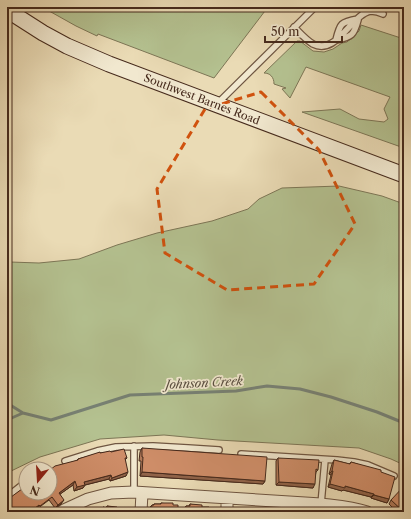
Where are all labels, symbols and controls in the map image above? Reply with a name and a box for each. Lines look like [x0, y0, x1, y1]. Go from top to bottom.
scale bar [265, 18, 342, 44]
text: 50 m [271, 24, 300, 39]
street label: Southwest Barnes Road [142, 70, 262, 128]
water label: Johnson Creek [161, 373, 244, 392]
north arrow [18, 461, 58, 501]
text: N [28, 482, 42, 499]

